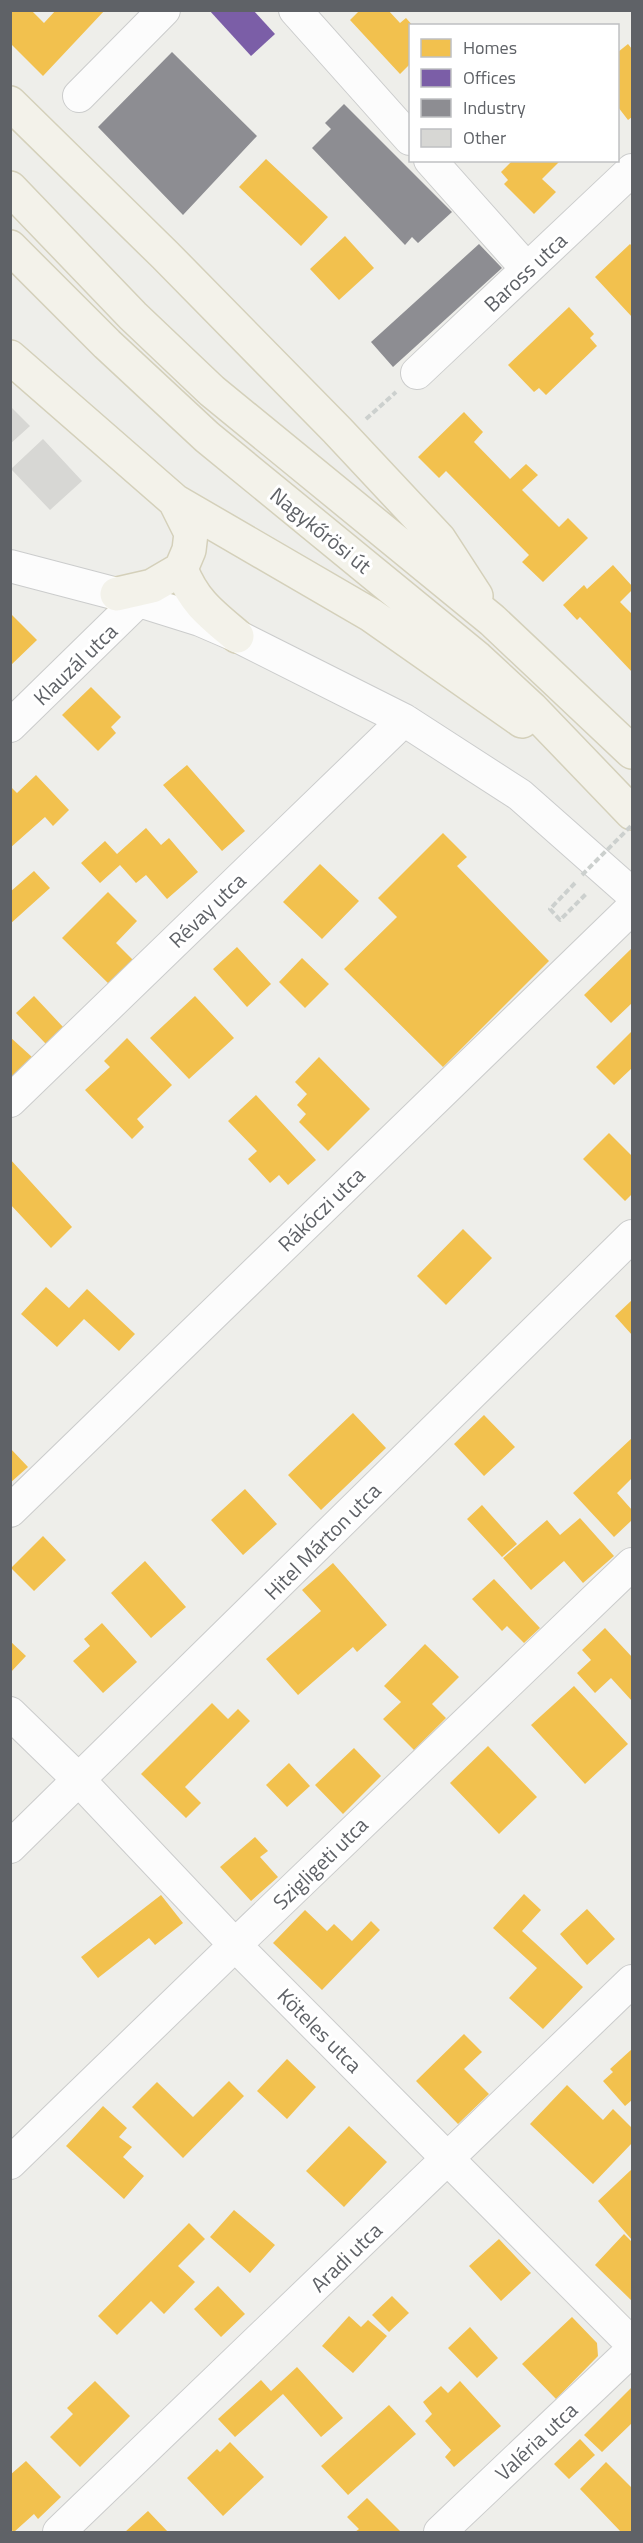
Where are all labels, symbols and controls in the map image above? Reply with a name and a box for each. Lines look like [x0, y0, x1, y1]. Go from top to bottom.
legend [409, 24, 619, 162]
text: Homes [463, 34, 517, 61]
text: Offices [463, 64, 516, 91]
text: Industry [463, 94, 526, 121]
text: Other [463, 124, 506, 151]
street label: Baross utca [476, 225, 574, 319]
street label: Nagykőrösi út [263, 479, 379, 581]
street label: Klauzál utca [26, 615, 125, 712]
street label: Révay utca [161, 865, 253, 955]
street label: Rákóczi utca [270, 1159, 372, 1259]
street label: Hitel Márton utca [256, 1475, 388, 1607]
street label: Szigligeti utca [265, 1809, 375, 1917]
street label: Köteles utca [270, 1980, 370, 2080]
street label: Aradi utca [303, 2214, 389, 2299]
street label: Valéria utca [487, 2394, 585, 2488]

